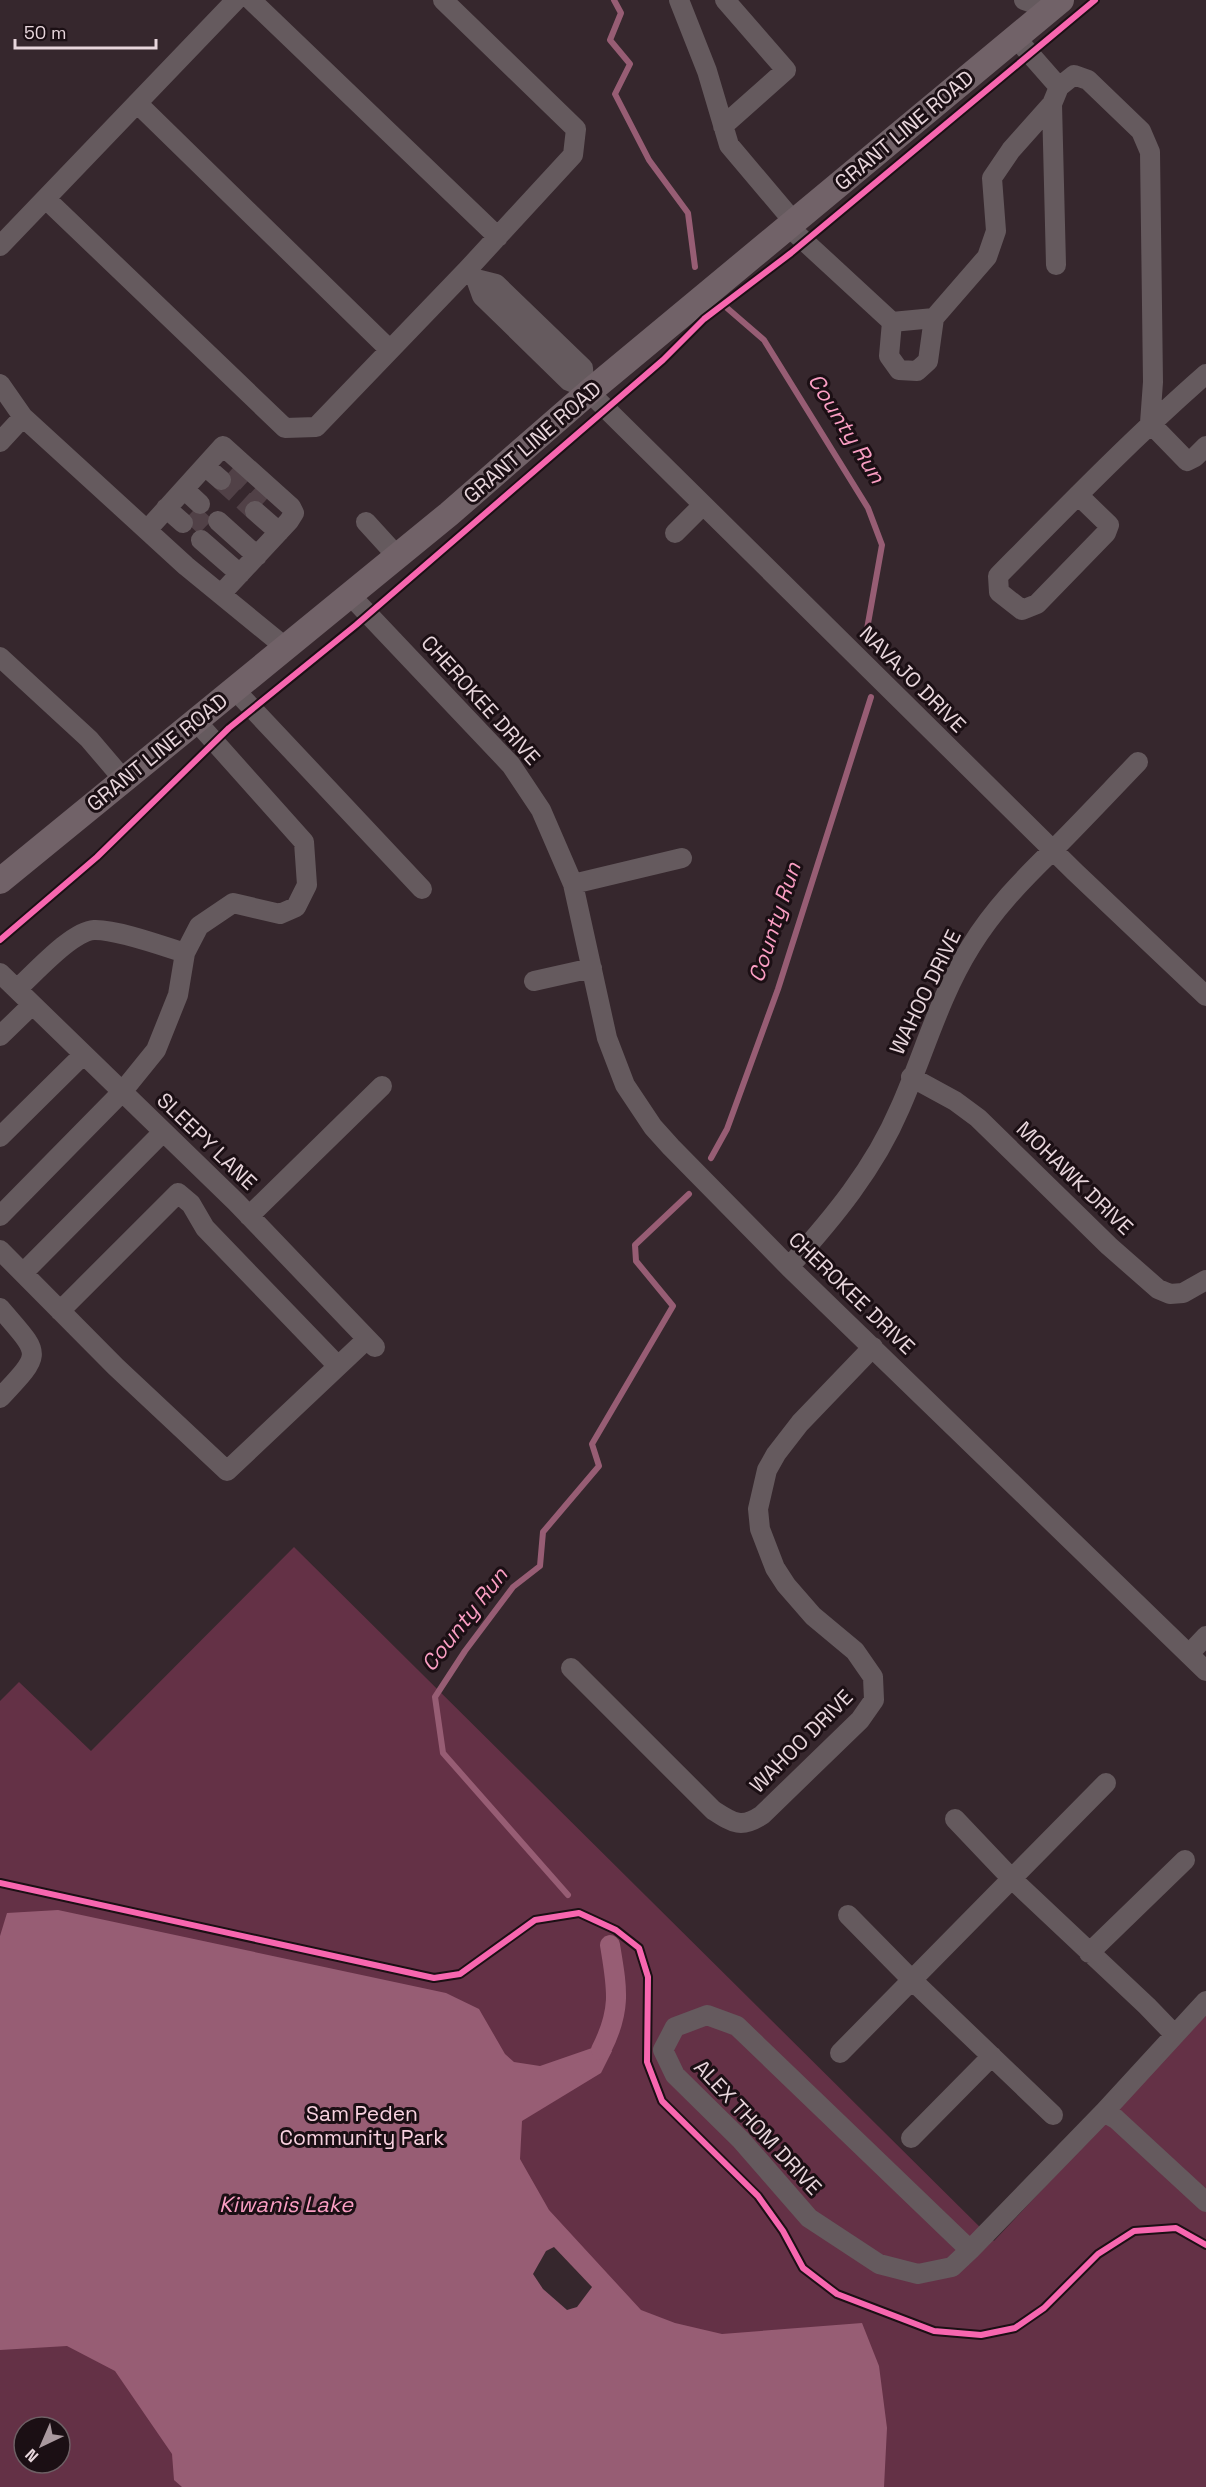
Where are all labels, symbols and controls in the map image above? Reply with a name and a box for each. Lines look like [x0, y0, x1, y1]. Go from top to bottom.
scale bar [15, 12, 156, 50]
text: 50 m [24, 21, 66, 44]
street label: GRANT LINE ROAD [829, 64, 979, 196]
water label: County Run [802, 368, 892, 489]
street label: GRANT LINE ROAD [458, 375, 606, 509]
street label: NAVAJO DRIVE [854, 620, 972, 738]
street label: CHEROKEE DRIVE [416, 630, 546, 770]
street label: GRANT LINE ROAD [81, 687, 233, 817]
water label: County Run [741, 858, 807, 985]
street label: WAHOO DRIVE [883, 925, 967, 1059]
street label: SLEEPY LANE [151, 1087, 263, 1195]
street label: MOHAWK DRIVE [1011, 1115, 1139, 1241]
street label: CHEROKEE DRIVE [783, 1226, 921, 1360]
water label: County Run [415, 1561, 514, 1677]
street label: WAHOO DRIVE [744, 1684, 858, 1798]
street label: ALEX THOM DRIVE [688, 2054, 828, 2200]
park label: Sam Peden Community Park [280, 2100, 444, 2151]
water label: Kiwanis Lake [219, 2190, 354, 2218]
north arrow [12, 2415, 72, 2475]
text: N [21, 2444, 43, 2467]

